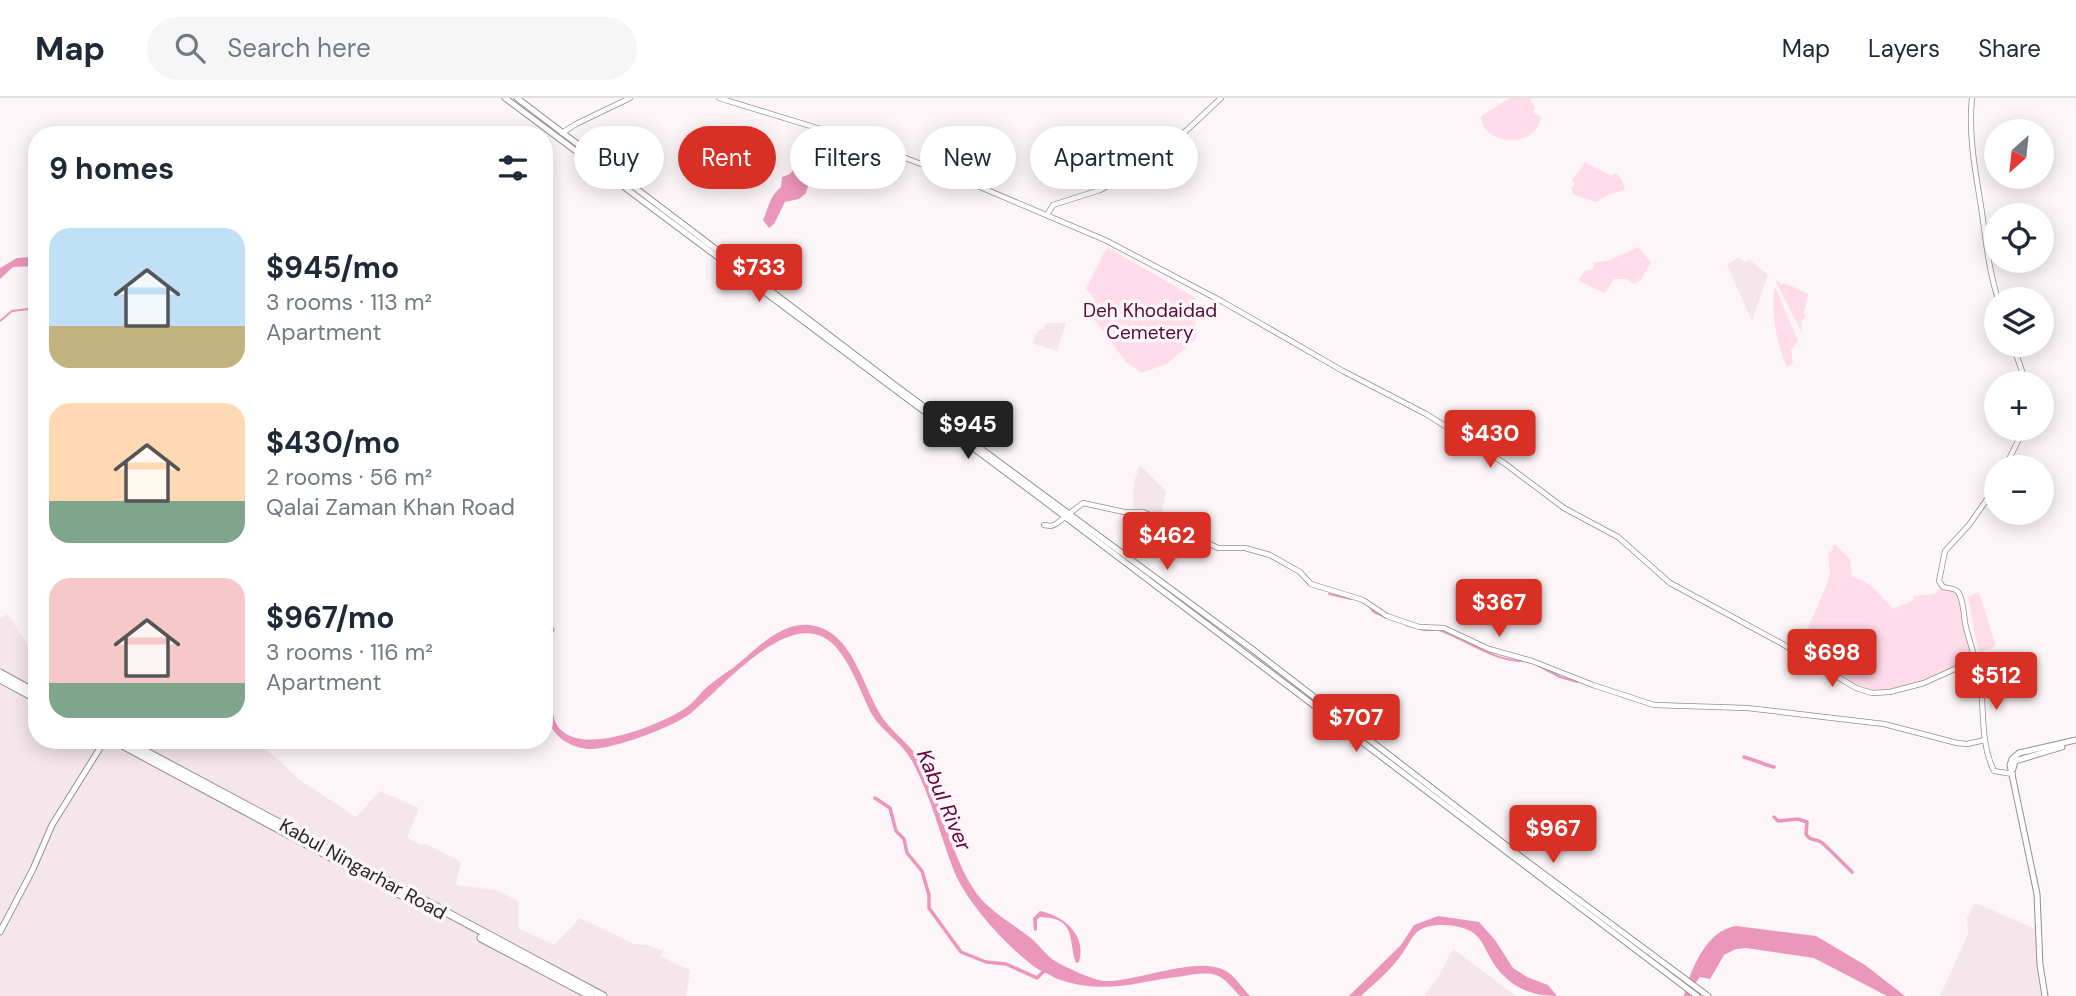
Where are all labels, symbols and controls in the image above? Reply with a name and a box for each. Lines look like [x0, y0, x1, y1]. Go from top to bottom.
search box [147, 17, 637, 80]
text: Map [35, 27, 105, 70]
icon: search [171, 29, 209, 67]
text: Search here [227, 31, 371, 65]
text: Map [1782, 33, 1830, 64]
text: Layers [1868, 33, 1940, 64]
text: Share [1978, 33, 2041, 64]
north arrow [1984, 119, 2054, 189]
map controls [1984, 119, 2054, 525]
chip: Buy [574, 126, 664, 189]
chip: Rent [678, 126, 776, 189]
chip: Filters [790, 126, 906, 189]
chip: New [920, 126, 1016, 189]
chip: Apartment [1030, 126, 1198, 189]
text: 9 homes [49, 149, 174, 188]
icon: filters [494, 149, 532, 187]
button: locate [1984, 203, 2054, 273]
pin: $733 [718, 244, 800, 304]
text: $945/mo [266, 248, 399, 287]
text: $733 [732, 252, 786, 282]
icon: home [105, 256, 189, 340]
text: 3 rooms · 113 m² [266, 287, 432, 317]
button: layers [1984, 287, 2054, 357]
park label: Deh Khodaidad Cemetery [1083, 298, 1217, 345]
text: Apartment [266, 317, 381, 347]
button: + [1984, 371, 2054, 441]
pin: $945 [927, 402, 1009, 461]
text: $945 [939, 409, 997, 439]
pin: $430 [1449, 410, 1531, 470]
text: $430 [1461, 418, 1519, 448]
text: $430/mo [266, 423, 400, 462]
icon: home [105, 431, 189, 515]
button: − [1984, 455, 2054, 525]
text: 2 rooms · 56 m² [266, 462, 432, 492]
text: Qalai Zaman Khan Road [266, 492, 515, 522]
pin: $462 [1126, 512, 1208, 572]
text: $462 [1139, 520, 1195, 550]
pin: $367 [1458, 580, 1540, 639]
text: $367 [1472, 587, 1526, 617]
text: $967/mo [266, 598, 394, 637]
icon: home [105, 606, 189, 690]
pin: $698 [1791, 630, 1873, 689]
text: 3 rooms · 116 m² [266, 637, 433, 667]
text: $698 [1803, 637, 1861, 667]
pin: $512 [1955, 652, 2037, 712]
text: $512 [1971, 660, 2021, 690]
text: Apartment [266, 667, 381, 697]
pin: $707 [1315, 694, 1397, 754]
text: $707 [1329, 702, 1383, 732]
water label: Kabul River [910, 745, 978, 856]
pin: $967 [1512, 806, 1594, 865]
street label: Kabul Ningarhar Road [275, 813, 451, 925]
text: $967 [1525, 813, 1581, 843]

